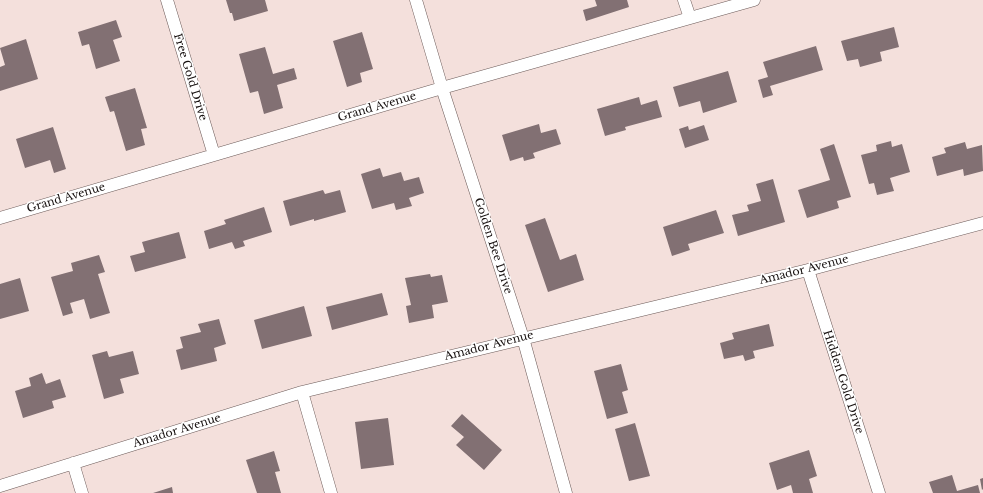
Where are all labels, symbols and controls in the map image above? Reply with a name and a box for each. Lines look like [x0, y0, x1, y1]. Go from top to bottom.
street label: Free Gold Drive [170, 32, 210, 122]
street label: Grand Avenue [336, 89, 418, 125]
street label: Grand Avenue [25, 180, 107, 216]
street label: Golden Bee Drive [471, 196, 515, 296]
street label: Amador Avenue [758, 253, 850, 287]
street label: Amador Avenue [443, 329, 535, 363]
street label: Hidden Gold Drive [820, 329, 866, 435]
street label: Amador Avenue [131, 411, 223, 451]

